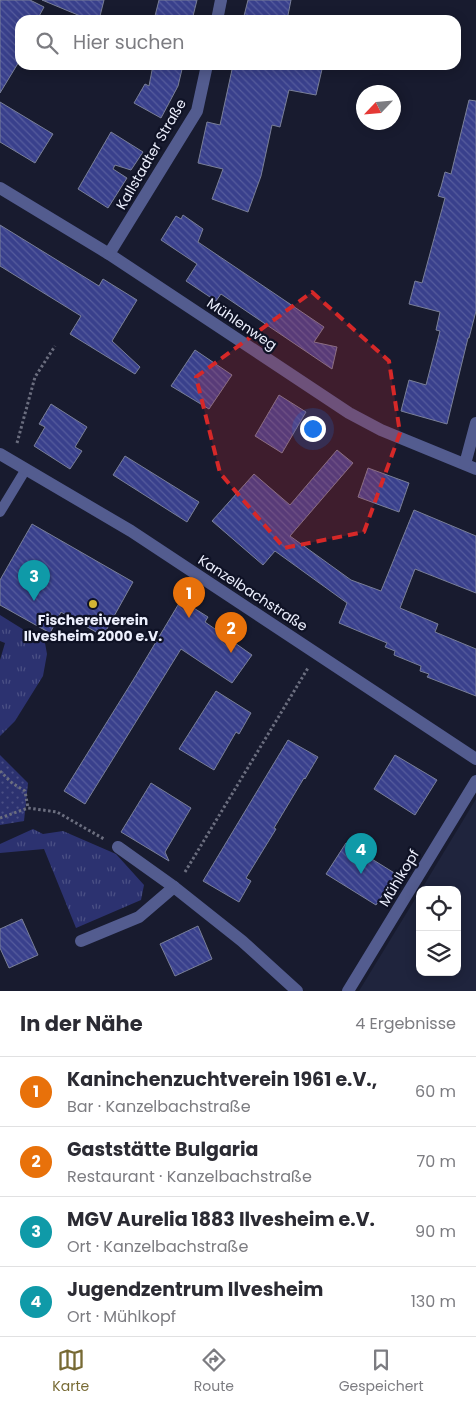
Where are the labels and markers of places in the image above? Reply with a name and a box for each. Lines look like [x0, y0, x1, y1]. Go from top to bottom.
pin: 3 [18, 560, 50, 601]
pin: 1 [173, 577, 205, 618]
marker: Fischereiverein Ilvesheim 2000 e.V. [87, 598, 99, 610]
place label: Fischereiverein Ilvesheim 2000 e.V. [24, 610, 162, 646]
pin: 2 [215, 612, 247, 653]
pin: 4 [345, 833, 377, 874]

